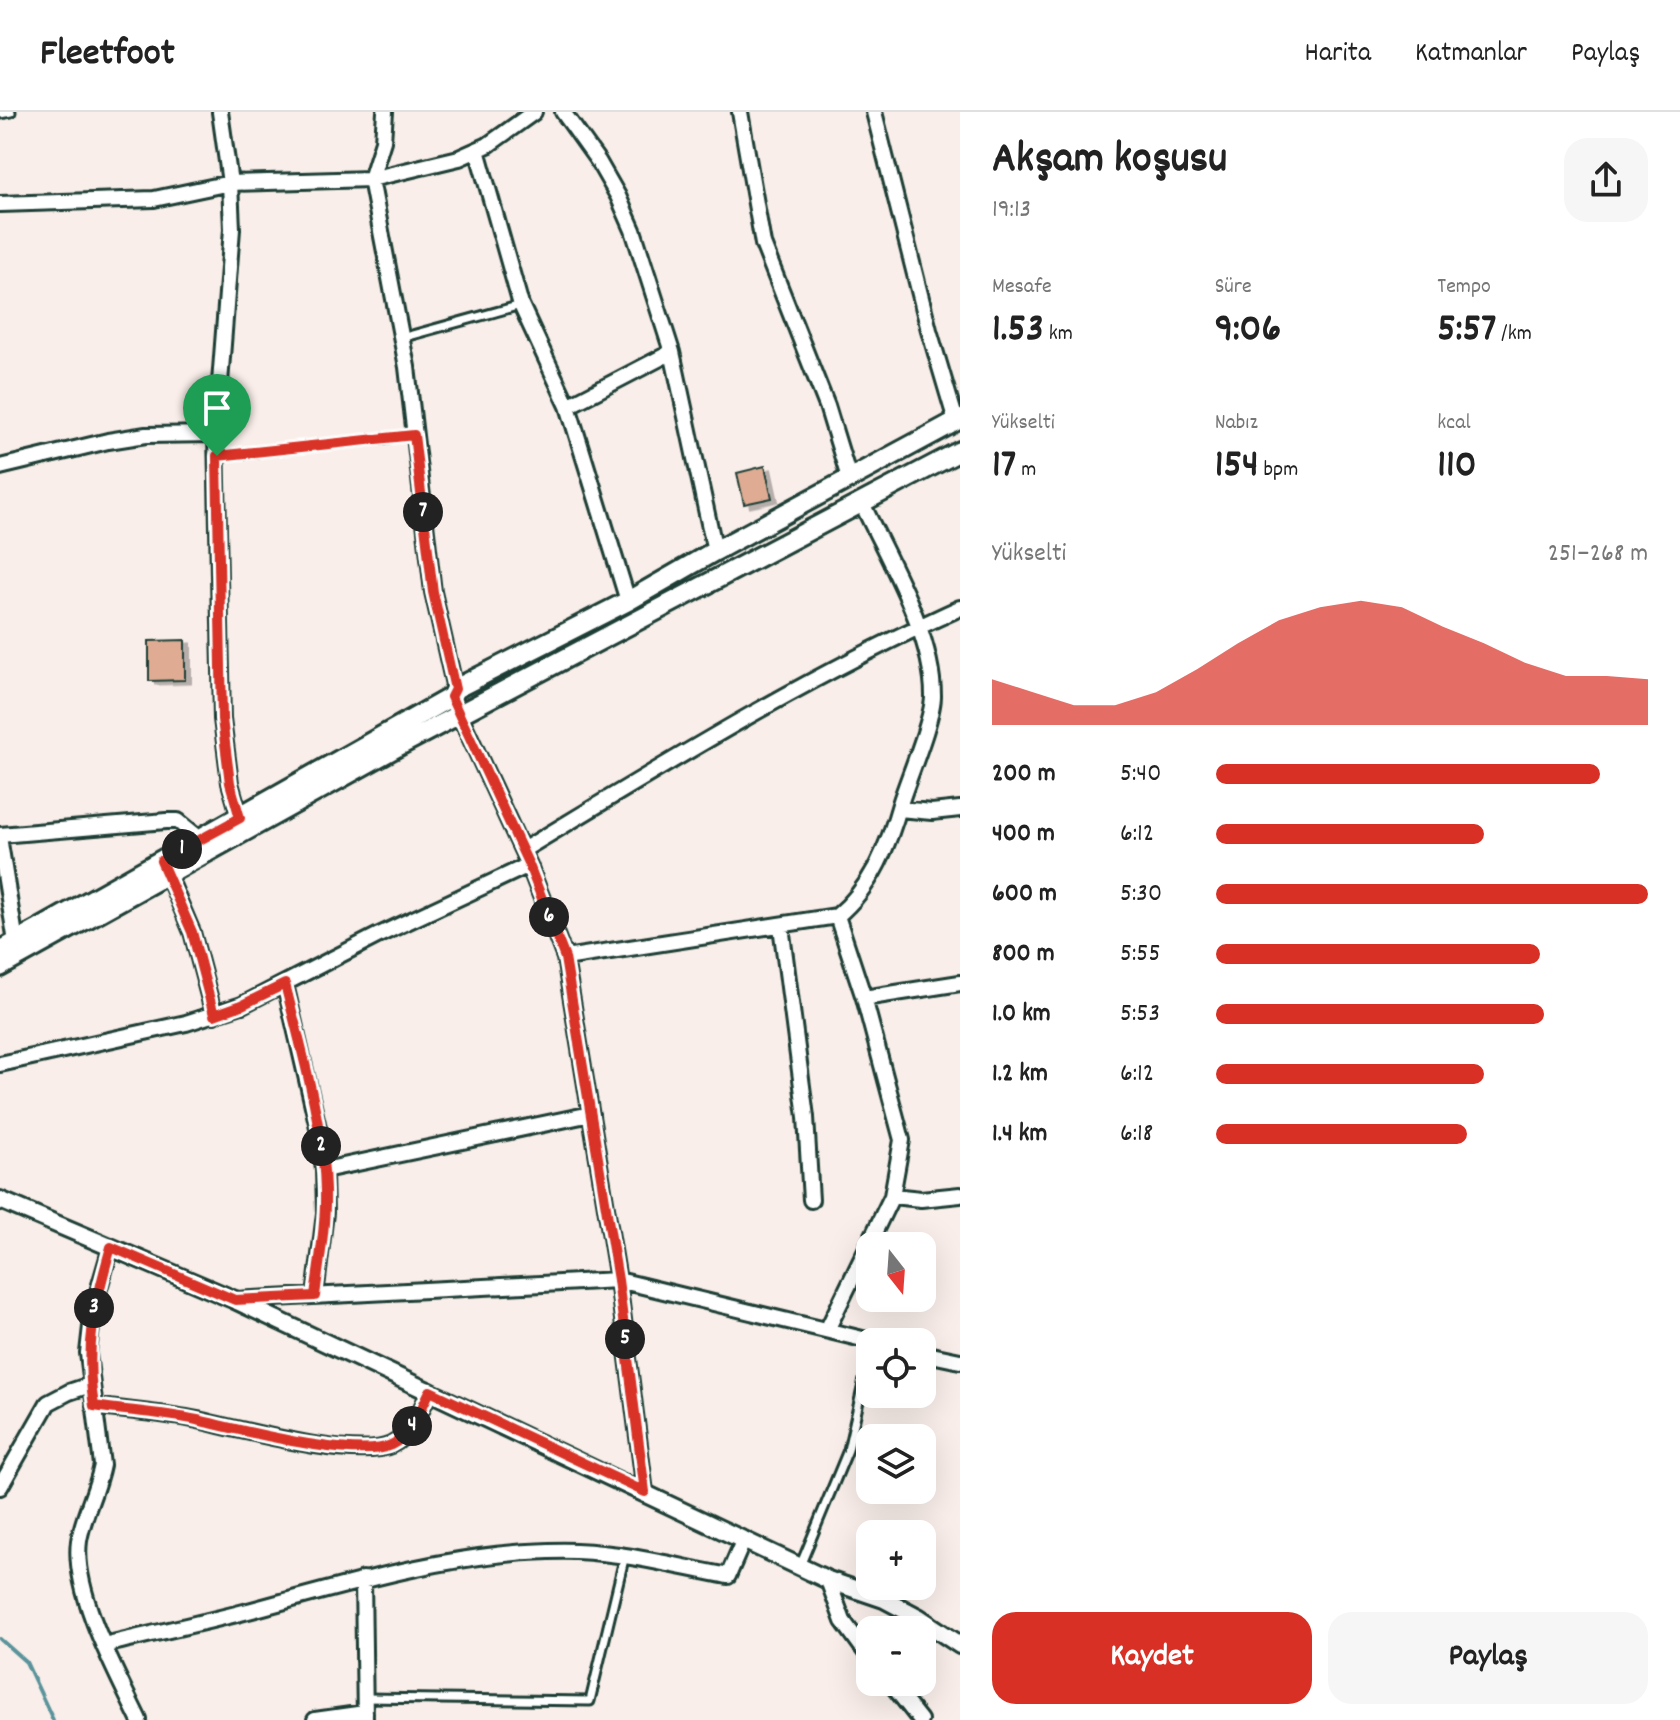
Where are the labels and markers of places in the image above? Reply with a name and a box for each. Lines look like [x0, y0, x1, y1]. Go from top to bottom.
pin [183, 374, 251, 456]
pin: 7 [403, 492, 443, 532]
pin: 1 [162, 829, 202, 869]
pin: 6 [529, 897, 569, 937]
pin: 2 [301, 1126, 341, 1166]
pin: 3 [74, 1288, 114, 1328]
pin: 5 [605, 1319, 645, 1359]
pin: 4 [392, 1406, 432, 1446]

